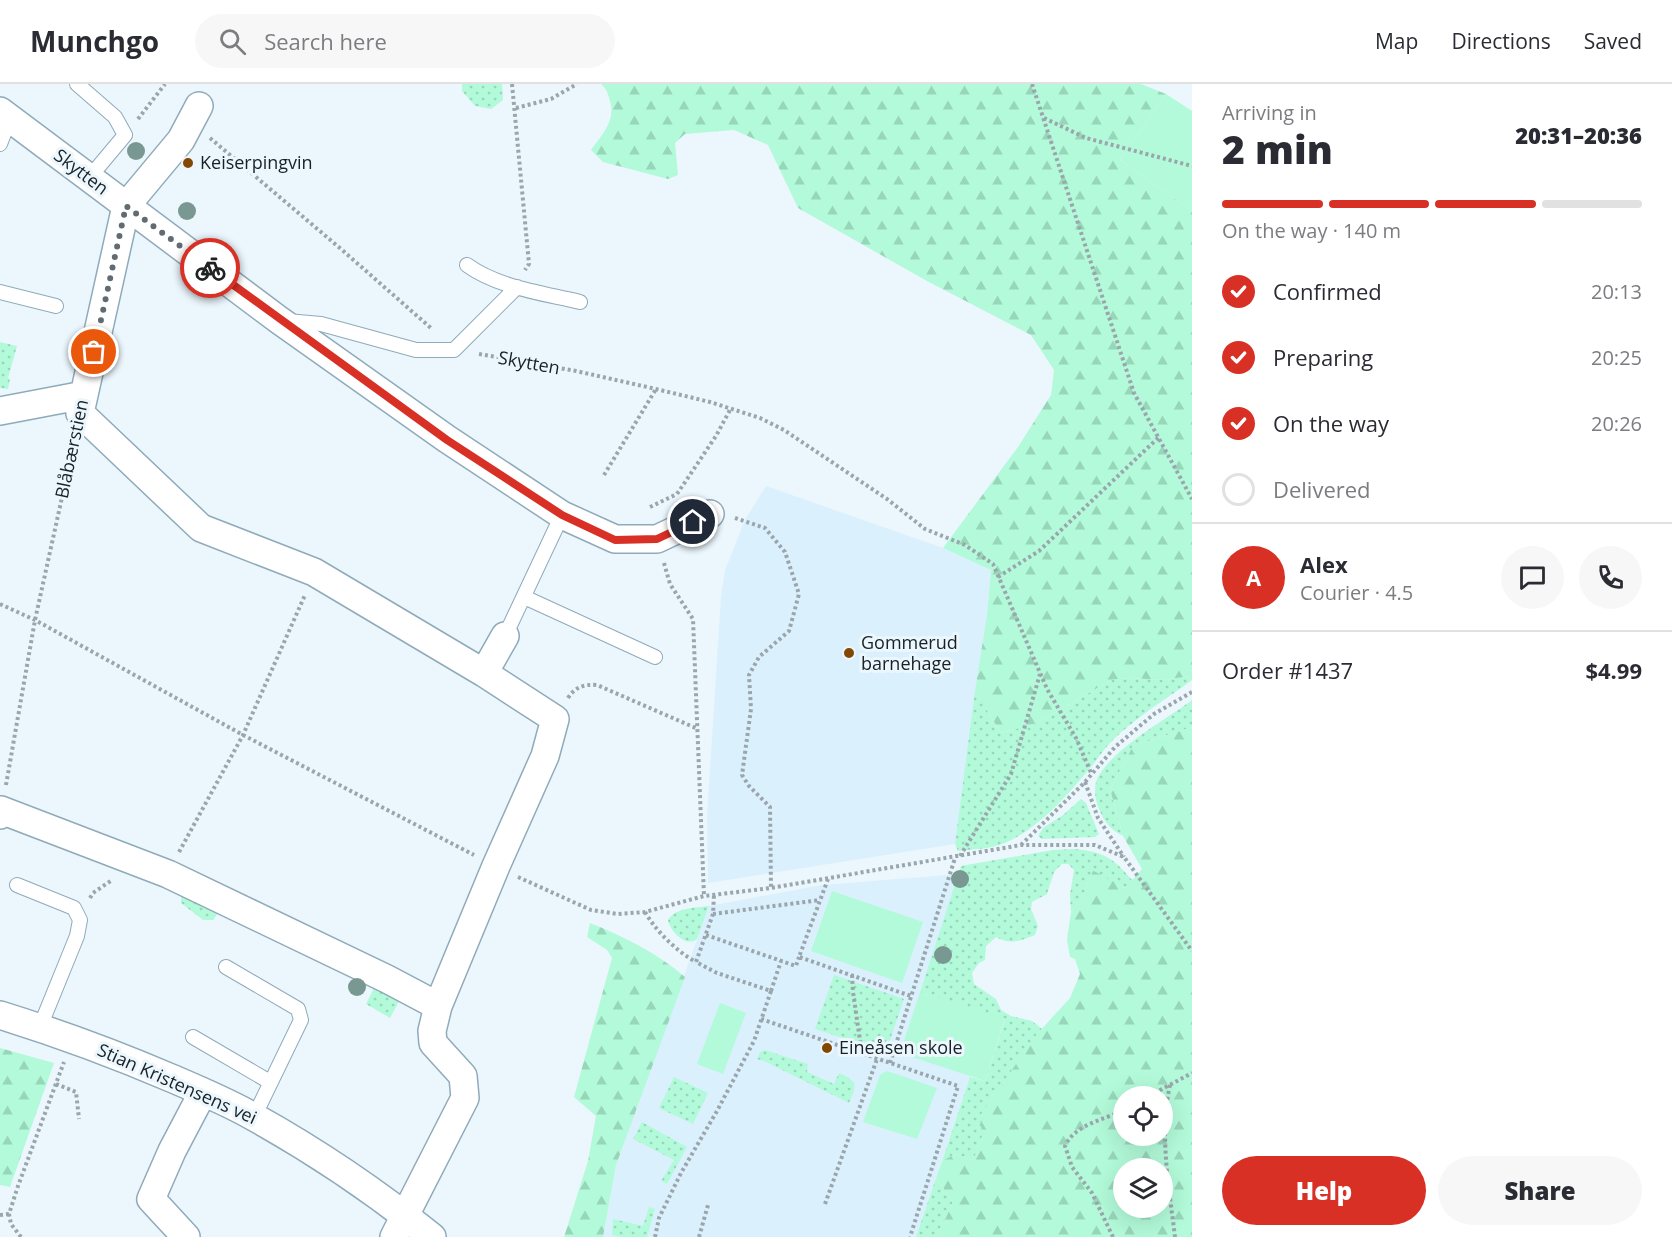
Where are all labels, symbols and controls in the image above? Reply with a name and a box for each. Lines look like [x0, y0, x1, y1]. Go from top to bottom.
search box [195, 14, 615, 68]
text: Munchgo [30, 22, 159, 60]
icon: search [216, 25, 249, 58]
text: Search here [264, 26, 387, 56]
text: Map [1375, 27, 1418, 55]
text: Directions [1451, 27, 1551, 55]
text: Saved [1584, 27, 1642, 55]
text: Arriving in [1222, 99, 1317, 126]
text: 20:31–20:36 [1515, 120, 1642, 150]
text: 2 min [1222, 122, 1333, 175]
street label: Skytten [49, 143, 114, 200]
place label: Keiserpingvin [200, 150, 313, 174]
marker: Keiserpingvin [181, 156, 195, 170]
text: On the way · 140 m [1222, 217, 1401, 244]
courier [180, 238, 240, 298]
icon: bike [194, 252, 227, 285]
icon: check [1222, 275, 1255, 308]
text: Confirmed [1273, 276, 1382, 306]
text: 20:13 [1591, 278, 1642, 305]
pin [68, 326, 119, 377]
icon: bag [77, 335, 110, 368]
icon: check [1222, 341, 1255, 374]
text: Preparing [1273, 342, 1373, 372]
text: 20:25 [1591, 344, 1642, 371]
street label: Skytten [496, 345, 562, 379]
street label: Blåbærstien [49, 397, 93, 501]
icon: check [1222, 407, 1255, 440]
text: On the way [1273, 408, 1389, 438]
text: 20:26 [1591, 410, 1642, 437]
text: Delivered [1273, 474, 1371, 504]
pin [667, 496, 718, 547]
icon: home [676, 505, 709, 538]
button: chat [1501, 546, 1564, 609]
button: phone [1579, 546, 1642, 609]
text: Alex [1300, 549, 1348, 579]
text: A [1246, 562, 1261, 592]
text: Courier · 4.5 [1300, 579, 1413, 606]
place label: Gommerud barnehage [861, 630, 958, 675]
marker: Gommerud barnehage [842, 646, 856, 660]
text: Order #1437 [1222, 655, 1353, 685]
text: $4.99 [1585, 655, 1642, 685]
place label: Eineåsen skole [839, 1035, 963, 1059]
street label: Stian Kristensens vei [94, 1037, 261, 1129]
marker: Eineåsen skole [820, 1041, 834, 1055]
map controls [1113, 1086, 1173, 1218]
button: locate [1113, 1086, 1173, 1146]
button: Help [1222, 1156, 1426, 1225]
button: Share [1438, 1156, 1642, 1225]
button: layers [1113, 1158, 1173, 1218]

